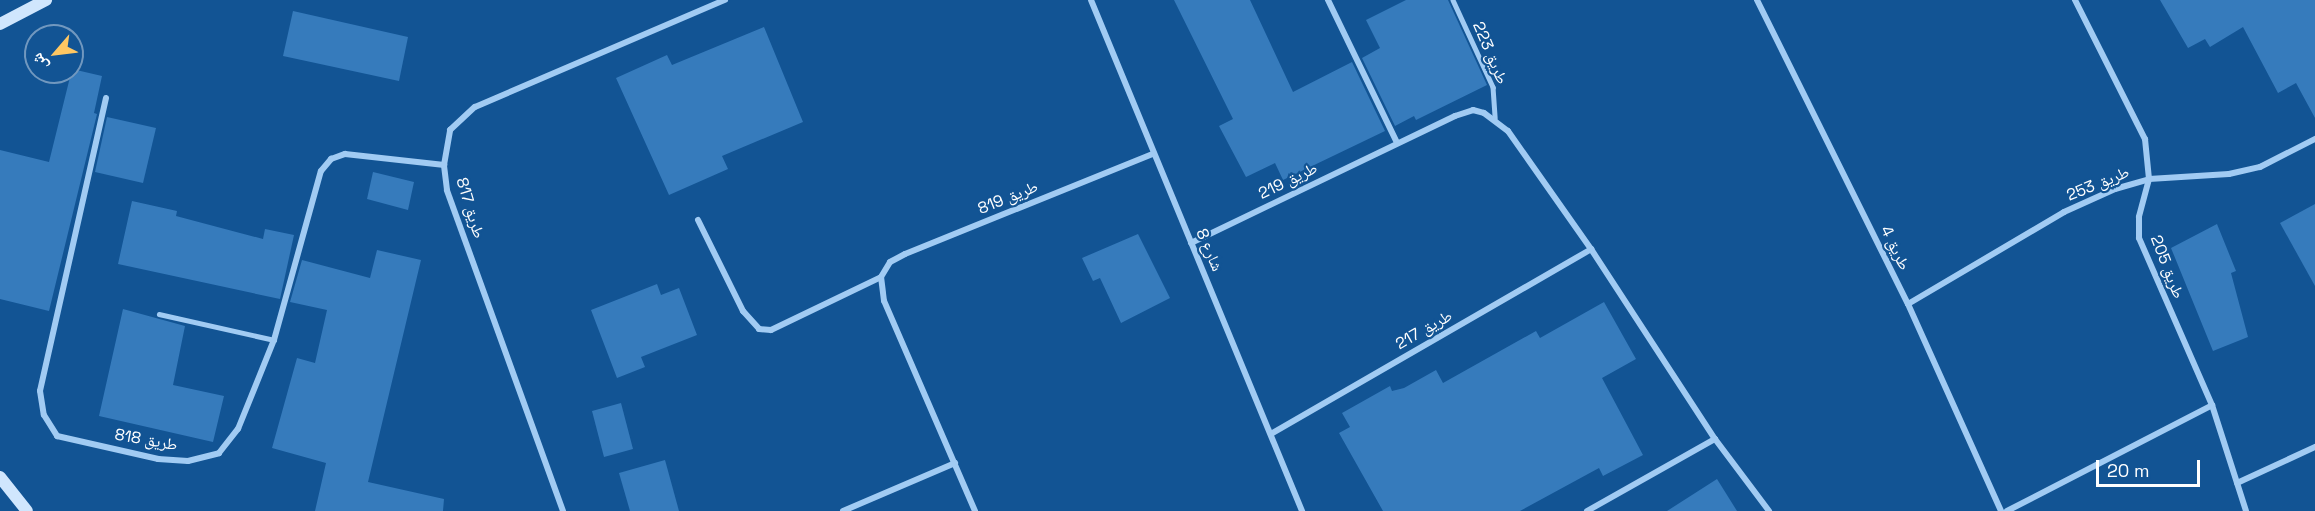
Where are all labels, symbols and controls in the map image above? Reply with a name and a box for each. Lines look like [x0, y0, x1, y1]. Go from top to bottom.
street label: طريق 223 [1468, 19, 1512, 87]
north arrow [24, 24, 84, 84]
text: ش [26, 49, 53, 74]
street label: طريق 219 [1255, 159, 1321, 203]
street label: طريق 253 [2064, 163, 2132, 205]
street label: طريق 817 [452, 175, 488, 241]
street label: طريق 819 [975, 177, 1041, 219]
street label: طريق 4 [1876, 223, 1914, 273]
street label: شارع 8 [1191, 226, 1227, 274]
street label: طريق 205 [2146, 233, 2188, 301]
street label: طريق 217 [1392, 306, 1456, 354]
street label: طريق 818 [113, 425, 179, 455]
scale bar [2099, 448, 2202, 486]
text: 20 m [2107, 459, 2150, 482]

